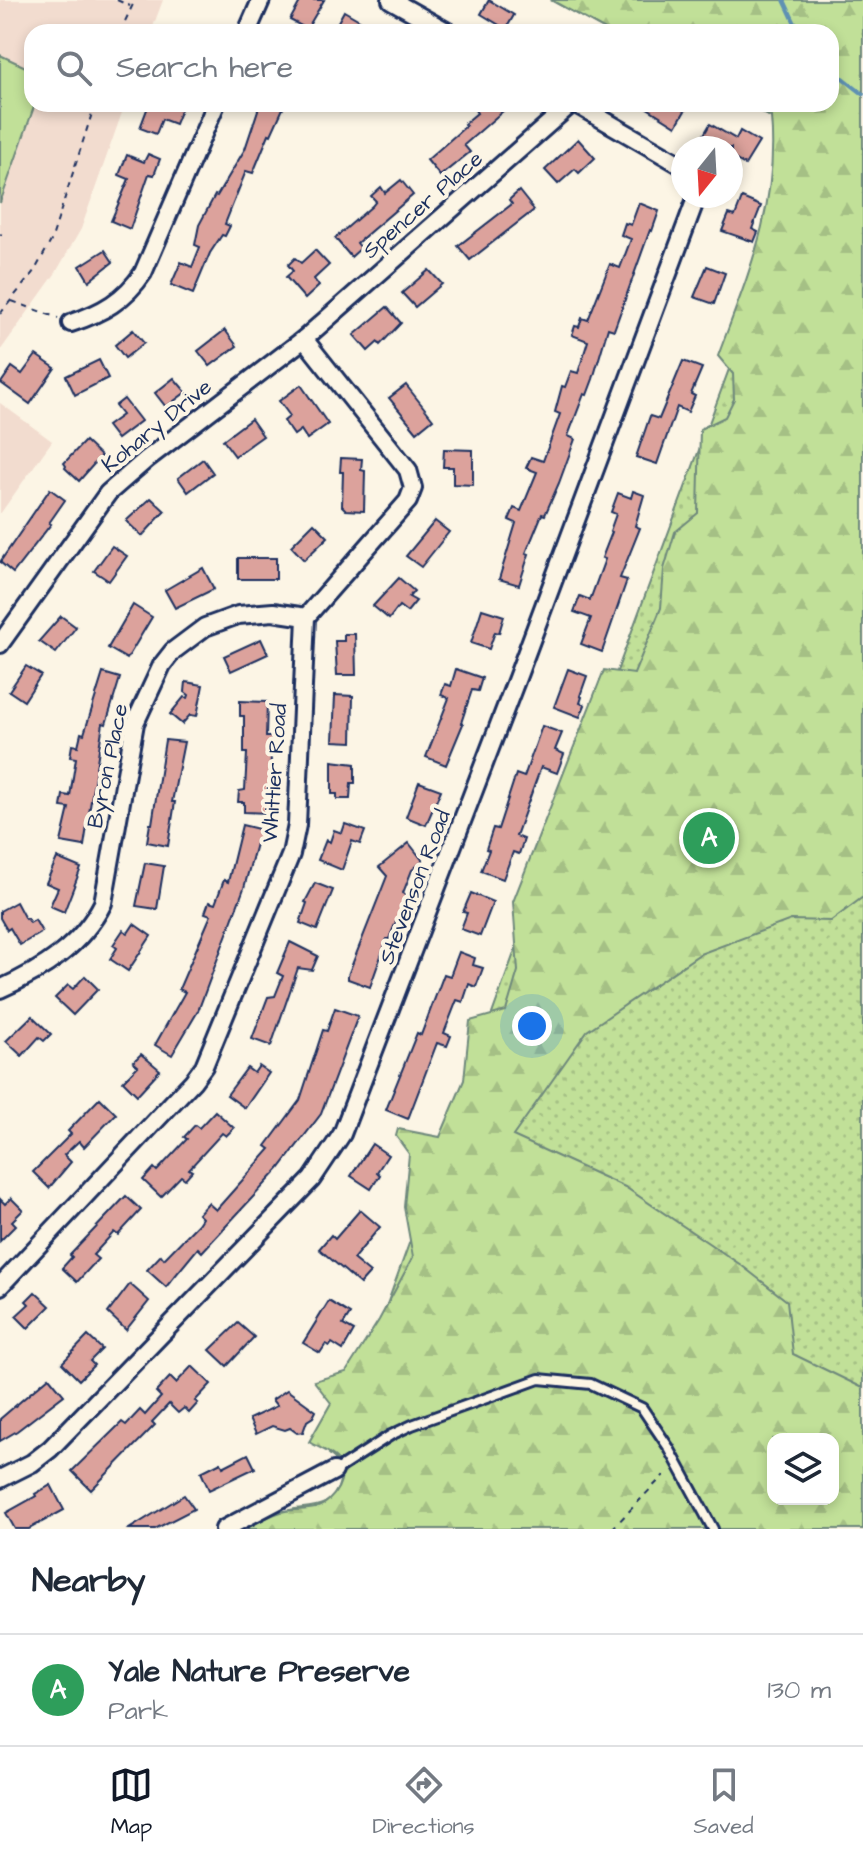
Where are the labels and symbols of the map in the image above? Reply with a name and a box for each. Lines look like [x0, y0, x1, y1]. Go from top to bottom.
north arrow [671, 136, 743, 208]
street label: Spencer Place [356, 144, 490, 266]
street label: Kohary Drive [95, 372, 219, 481]
street label: Byron Place [80, 701, 137, 831]
street label: Whittier Road [255, 702, 295, 844]
street label: Stevenson Road [371, 805, 459, 969]
pin: A [683, 808, 735, 868]
your location [512, 1006, 552, 1046]

